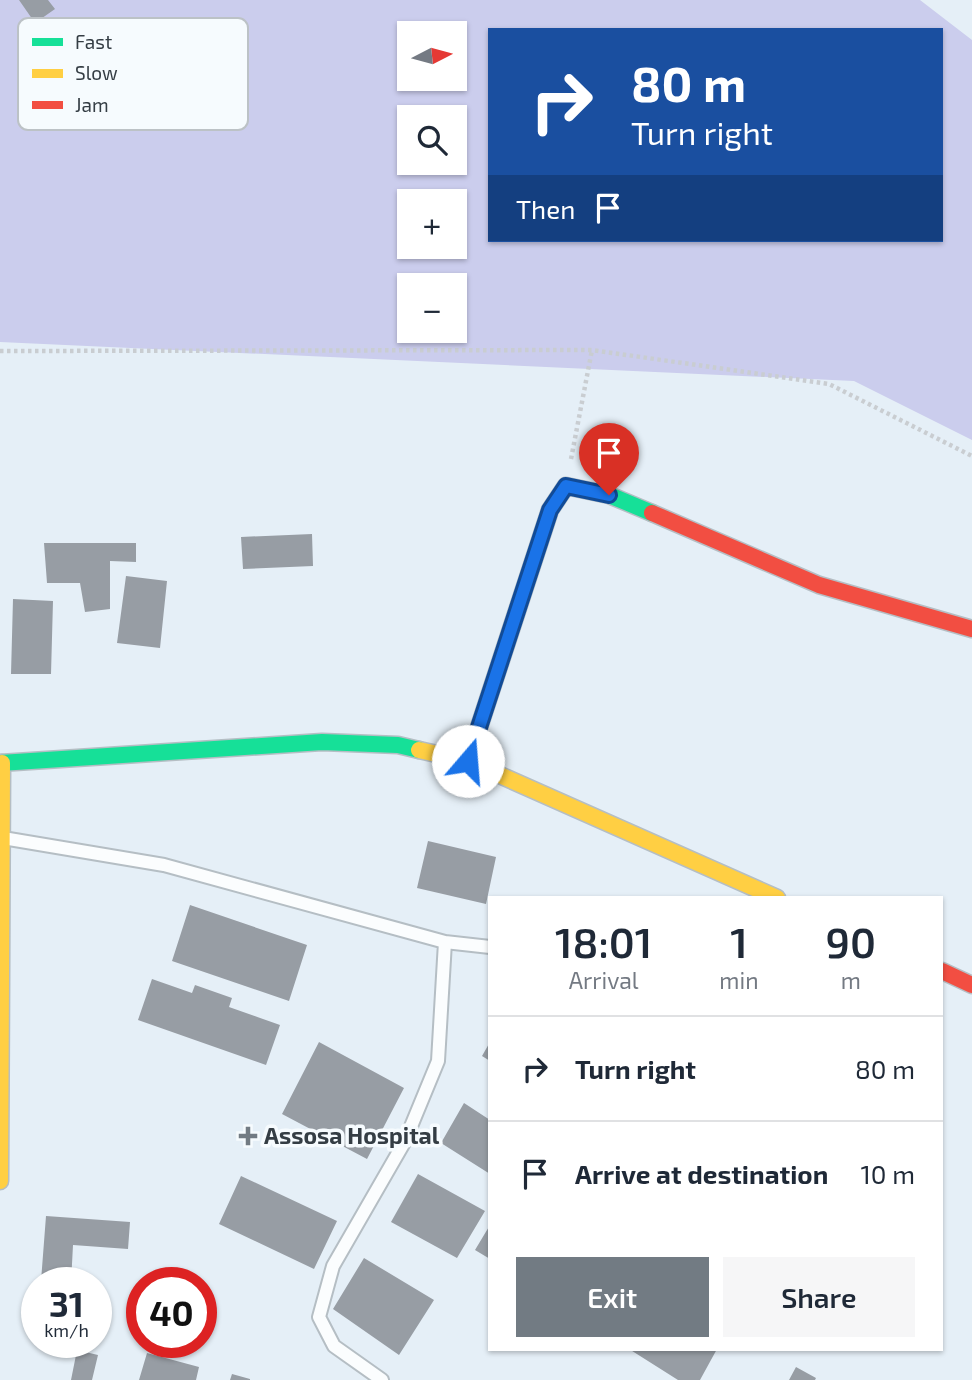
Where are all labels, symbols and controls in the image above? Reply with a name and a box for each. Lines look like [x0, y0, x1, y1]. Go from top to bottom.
legend [18, 18, 248, 130]
north arrow [397, 21, 467, 91]
map controls [397, 21, 467, 343]
text: Fast [75, 30, 112, 53]
text: 80 m [631, 53, 746, 112]
icon: right [516, 56, 607, 147]
text: Slow [75, 61, 118, 84]
text: Jam [75, 93, 109, 116]
button: search [397, 105, 467, 175]
text: Turn right [631, 113, 773, 151]
button: + [397, 189, 467, 259]
icon: arrive [589, 189, 627, 227]
text: Then [516, 193, 575, 224]
button: − [397, 273, 467, 343]
pin [579, 423, 639, 495]
icon: arrive [590, 434, 628, 472]
position arrow [431, 724, 505, 798]
text: 18:01 [555, 916, 652, 966]
text: 1 [730, 916, 748, 966]
text: 90 [826, 916, 876, 966]
text: Arrival [569, 966, 639, 994]
text: min [719, 966, 759, 994]
text: m [841, 966, 861, 994]
icon: right [516, 1050, 554, 1088]
text: Turn right [575, 1053, 696, 1084]
text: 80 m [855, 1053, 915, 1084]
place label: Assosa Hospital [264, 1121, 440, 1149]
marker: Assosa Hospital [238, 1126, 258, 1146]
icon: arrive [516, 1155, 554, 1193]
text: Arrive at destination [575, 1158, 828, 1189]
text: 10 m [860, 1158, 915, 1189]
button: Exit [516, 1257, 709, 1337]
button: Share [723, 1257, 915, 1337]
speed limit sign: 40 [126, 1267, 217, 1358]
text: 31 [49, 1282, 84, 1324]
text: km/h [44, 1319, 89, 1341]

